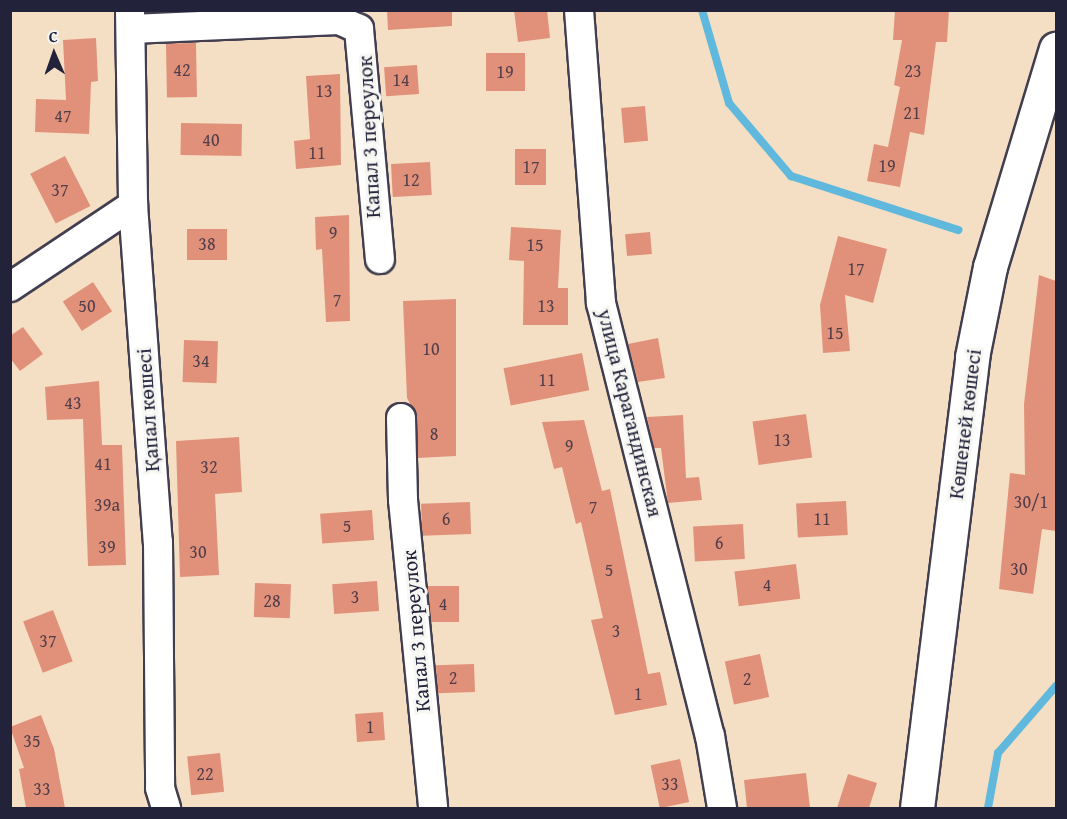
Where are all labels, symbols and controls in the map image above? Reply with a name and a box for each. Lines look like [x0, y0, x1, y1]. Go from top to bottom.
north arrow [24, 24, 84, 84]
text: С [48, 24, 58, 48]
street label: Капал 3 переулок [352, 55, 386, 219]
house number: 42 [173, 59, 191, 81]
house number: 23 [904, 60, 922, 82]
house number: 19 [496, 61, 514, 83]
house number: 14 [392, 69, 410, 91]
house number: 13 [315, 80, 333, 102]
house number: 21 [903, 102, 921, 124]
house number: 47 [54, 105, 72, 127]
house number: 40 [202, 129, 220, 151]
house number: 11 [308, 142, 326, 164]
house number: 19 [878, 155, 896, 177]
house number: 17 [522, 156, 540, 178]
house number: 12 [402, 169, 420, 191]
house number: 37 [51, 179, 69, 201]
house number: 9 [329, 222, 337, 244]
house number: 38 [198, 233, 216, 255]
house number: 15 [526, 234, 544, 256]
house number: 17 [847, 258, 865, 280]
house number: 7 [333, 289, 341, 311]
house number: 50 [78, 295, 96, 317]
house number: 13 [537, 295, 555, 317]
street label: улица Карагандинская [592, 306, 668, 520]
house number: 15 [826, 322, 844, 344]
house number: 10 [422, 338, 440, 360]
street label: Қапал көшесі [131, 347, 165, 473]
street label: Көшеней көшесі [943, 347, 987, 501]
house number: 34 [192, 350, 210, 372]
house number: 11 [538, 369, 556, 391]
house number: 43 [64, 392, 82, 414]
house number: 8 [430, 423, 438, 445]
house number: 13 [773, 429, 791, 451]
house number: 9 [565, 435, 573, 457]
house number: 41 [94, 453, 112, 475]
house number: 32 [200, 456, 218, 478]
house number: 30/1 [1014, 491, 1048, 513]
house number: 39а [94, 494, 120, 516]
house number: 7 [589, 496, 597, 518]
house number: 6 [442, 508, 450, 530]
house number: 11 [813, 508, 831, 530]
house number: 5 [343, 515, 351, 537]
house number: 6 [715, 532, 723, 554]
house number: 39 [98, 536, 116, 558]
house number: 30 [189, 541, 207, 563]
street label: Капал 3 переулок [396, 549, 436, 713]
house number: 30 [1010, 558, 1028, 580]
house number: 5 [605, 559, 613, 581]
house number: 4 [763, 574, 771, 596]
house number: 3 [351, 586, 359, 608]
house number: 28 [263, 590, 281, 612]
house number: 4 [439, 593, 447, 615]
house number: 3 [612, 620, 620, 642]
house number: 37 [39, 630, 57, 652]
house number: 2 [449, 667, 457, 689]
house number: 2 [743, 668, 751, 690]
house number: 1 [634, 683, 642, 705]
house number: 1 [366, 716, 374, 738]
house number: 35 [23, 730, 41, 752]
house number: 22 [196, 763, 214, 785]
house number: 33 [661, 773, 679, 795]
house number: 33 [33, 778, 51, 800]

